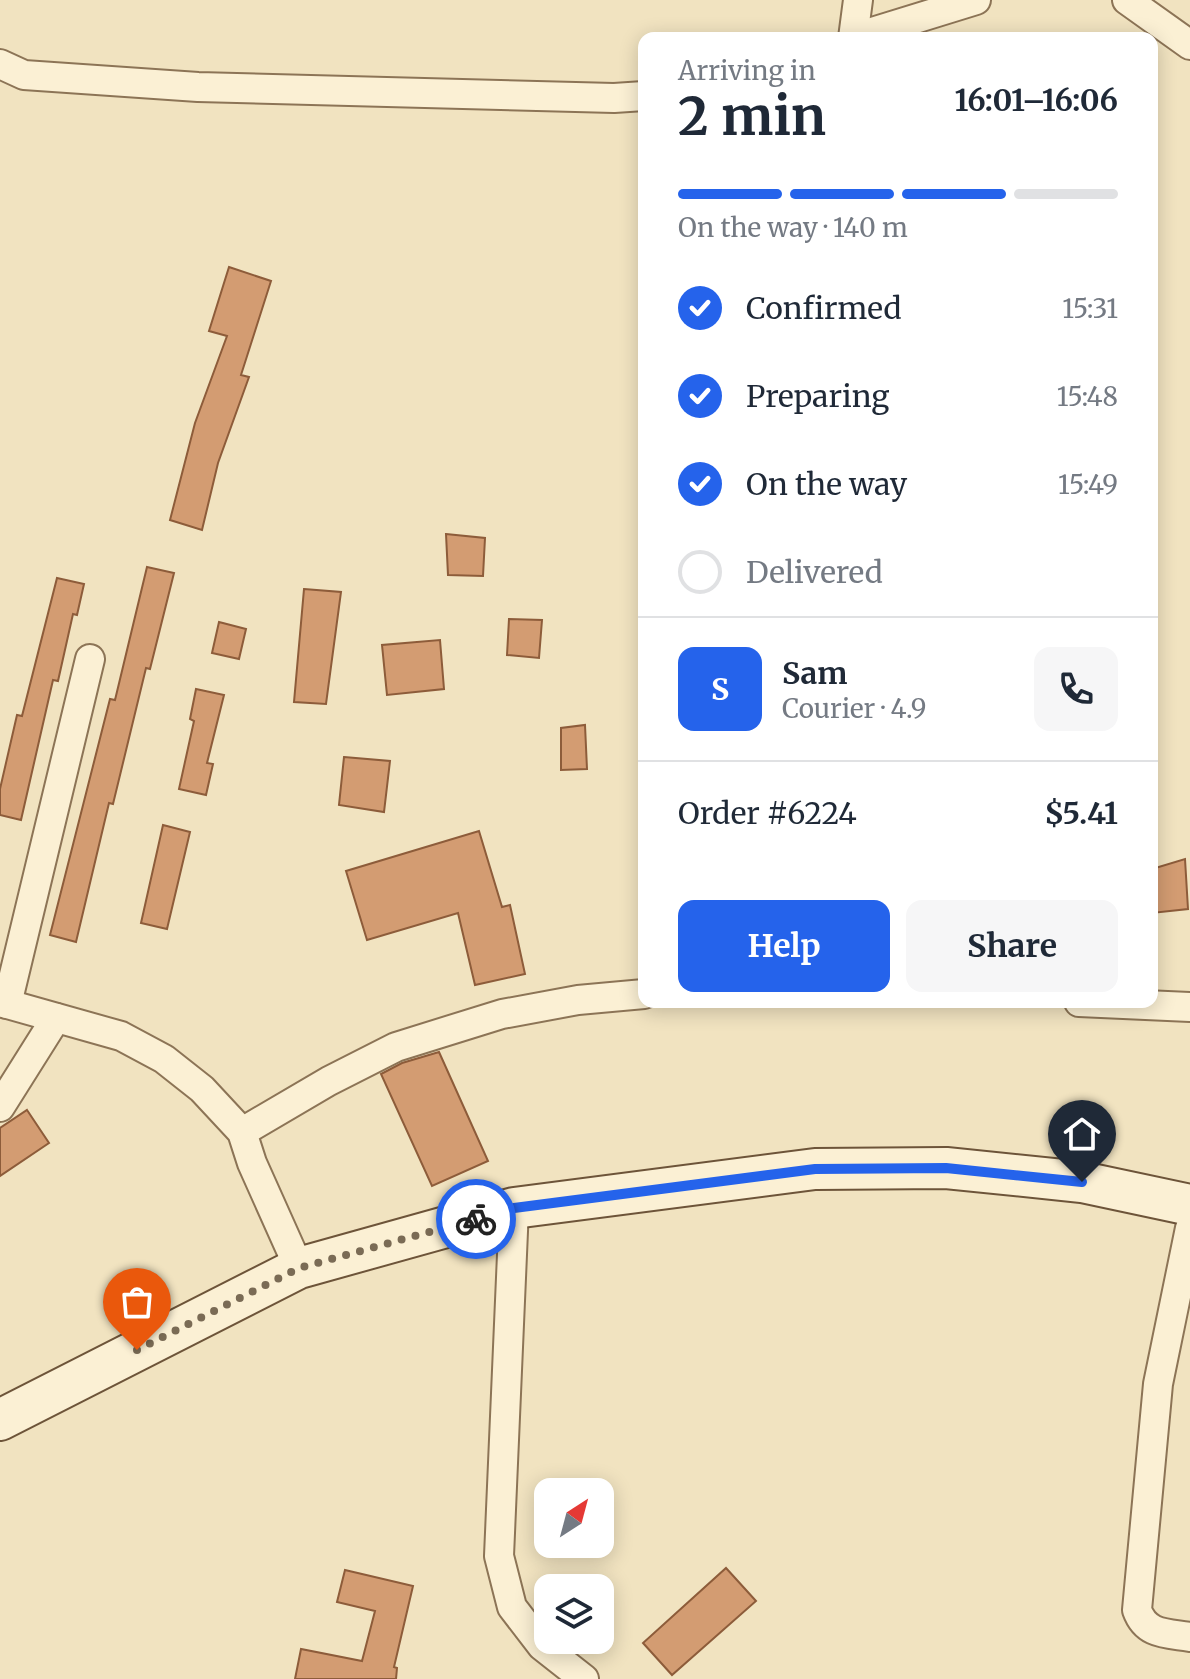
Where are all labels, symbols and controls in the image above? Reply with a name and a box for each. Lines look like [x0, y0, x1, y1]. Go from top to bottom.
text: Arriving in [678, 54, 816, 87]
text: 16:01–16:06 [954, 81, 1118, 119]
text: 2 min [678, 84, 826, 149]
text: On the way · 140 m [678, 211, 908, 244]
icon: check [678, 286, 722, 330]
text: Confirmed [746, 289, 901, 327]
text: 15:31 [1062, 292, 1118, 325]
icon: check [678, 374, 722, 418]
text: Preparing [746, 377, 889, 415]
text: 15:48 [1057, 380, 1118, 413]
icon: check [678, 462, 722, 506]
text: On the way [746, 465, 907, 503]
text: 15:49 [1058, 468, 1118, 501]
text: Delivered [746, 553, 883, 591]
button: phone [1034, 647, 1118, 731]
text: Sam [782, 654, 847, 692]
text: S [711, 670, 729, 708]
text: Courier · 4.9 [782, 692, 926, 725]
text: Order #6224 [678, 794, 857, 832]
text: $5.41 [1044, 794, 1118, 832]
button: Help [678, 900, 890, 992]
button: Share [906, 900, 1118, 992]
pin [1048, 1100, 1116, 1182]
icon: home [1060, 1112, 1104, 1156]
courier [436, 1179, 516, 1259]
icon: bike [454, 1197, 498, 1241]
pin [103, 1268, 171, 1350]
icon: bag [115, 1280, 159, 1324]
north arrow [534, 1478, 614, 1558]
map controls [534, 1478, 614, 1654]
button: layers [534, 1574, 614, 1654]

